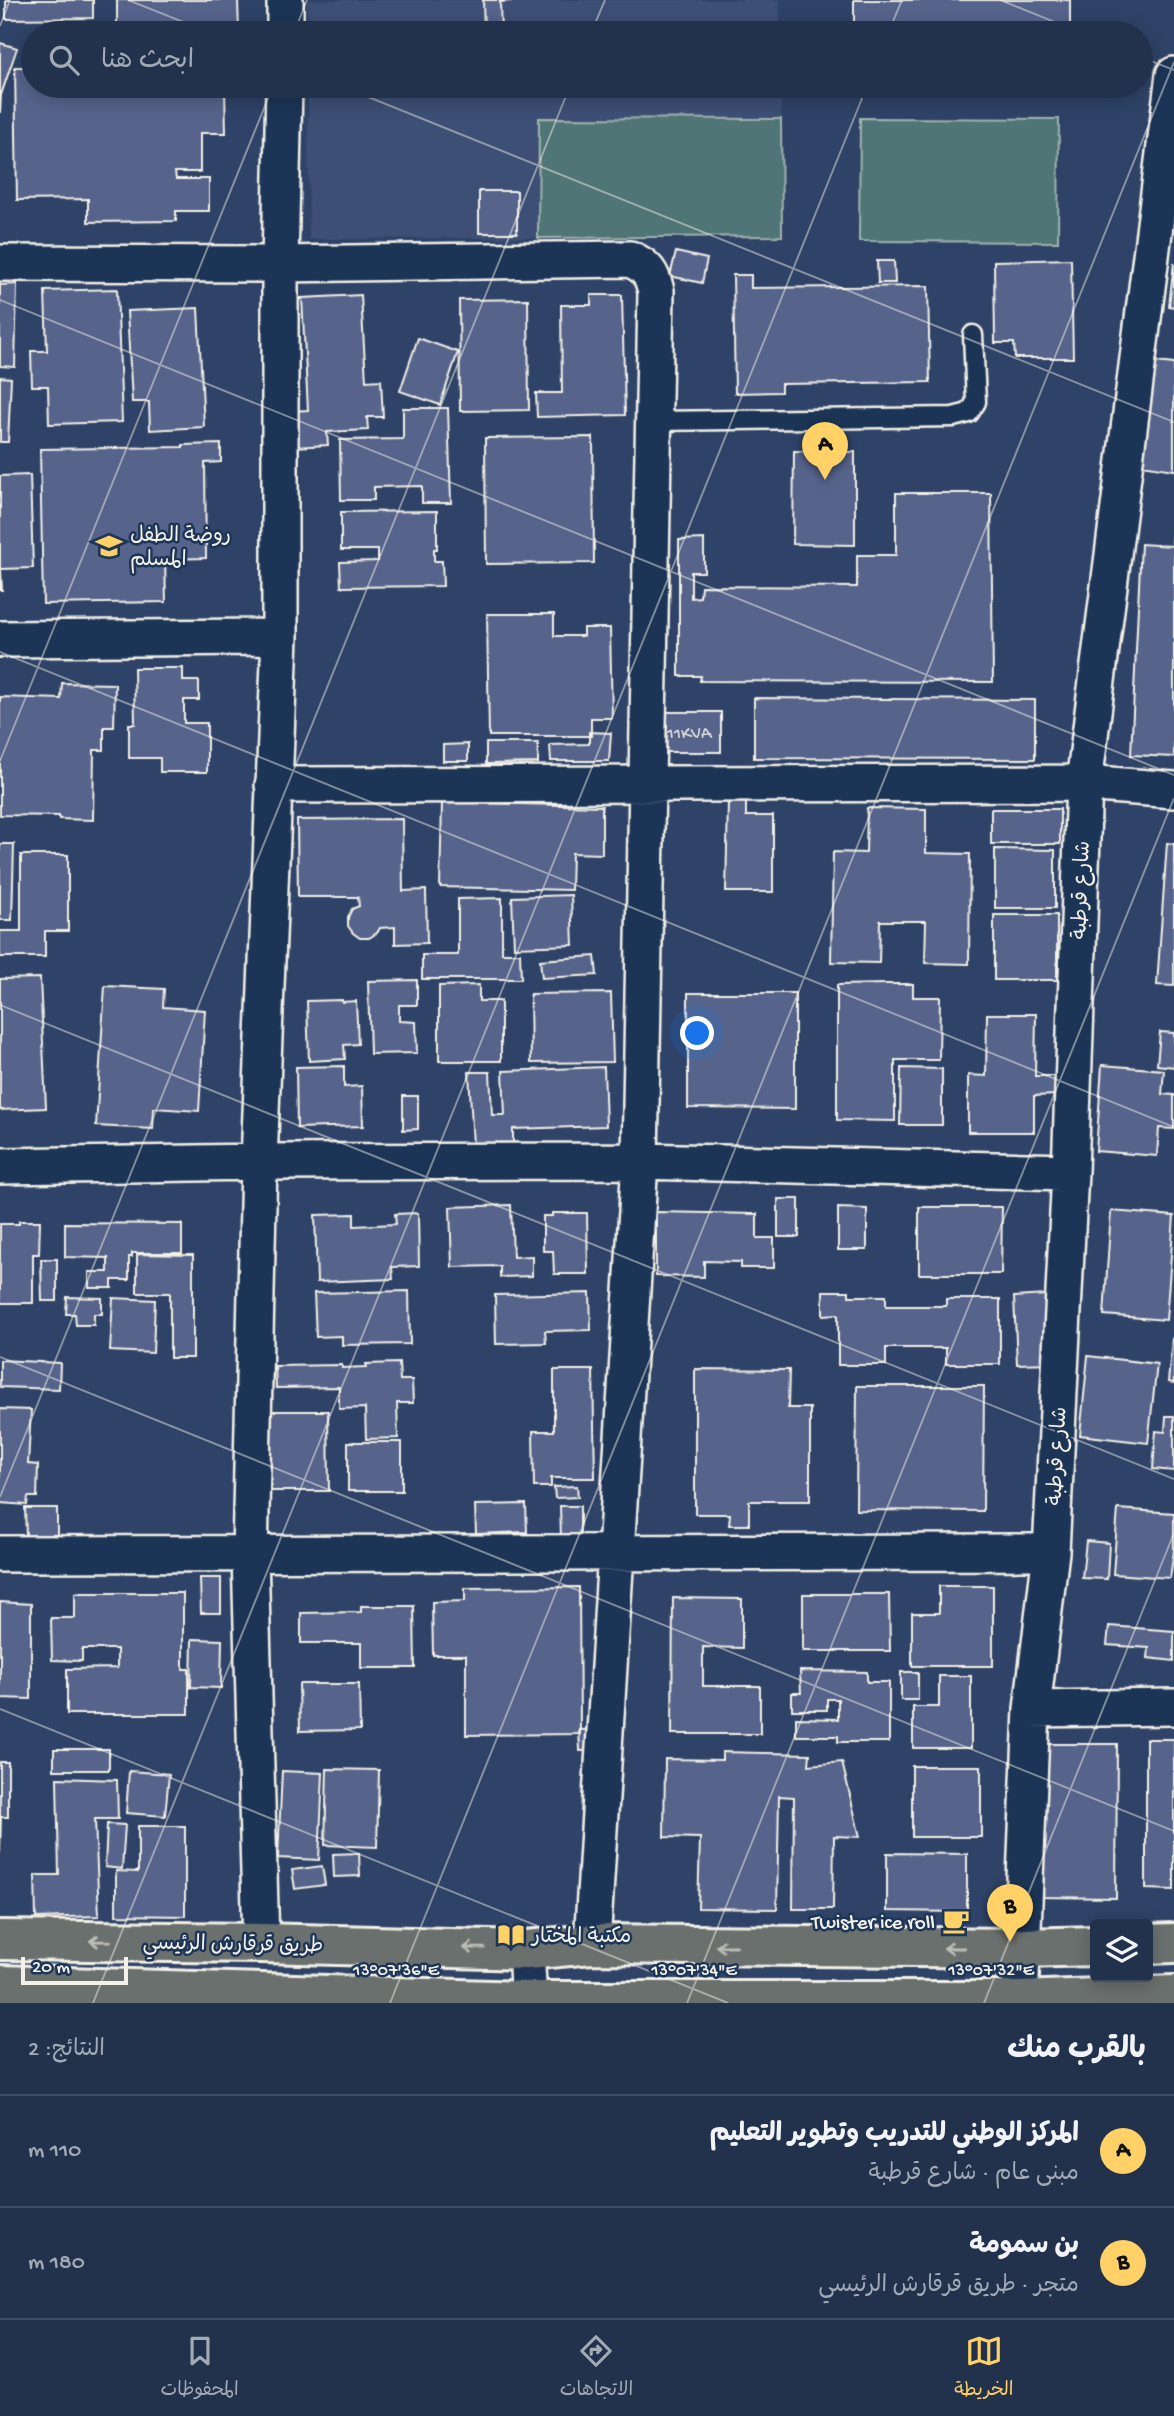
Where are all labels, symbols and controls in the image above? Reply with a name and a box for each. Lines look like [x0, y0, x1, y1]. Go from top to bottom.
search box [21, 21, 1153, 98]
icon: search [45, 41, 83, 79]
text: ابحث هنا [101, 47, 194, 78]
pin: A [802, 422, 848, 480]
place label: روضة الطفل المسلم [130, 524, 231, 574]
school or university icon: روضة الطفل المسلم [94, 531, 124, 561]
house number: 11KVA [665, 724, 713, 745]
street label: شارع قرطبة [1069, 840, 1098, 940]
your location [680, 1016, 714, 1050]
street label: شارع قرطبة [1044, 1406, 1075, 1506]
pin: B [987, 1884, 1033, 1942]
cafe icon: Twister ice roll [941, 1906, 971, 1936]
place label: Twister ice roll [810, 1912, 935, 1937]
map controls [1090, 1919, 1153, 1982]
button: layers [1090, 1919, 1153, 1982]
library icon: مكتبة المختار [496, 1920, 526, 1950]
place label: مكتبة المختار [530, 1925, 631, 1951]
street label: طريق قرقارش الرئيسي [142, 1932, 323, 1964]
one-way arrow [89, 1934, 112, 1948]
one-way arrow [715, 1939, 738, 1953]
one-way arrow [942, 1941, 965, 1954]
one-way arrow [463, 1942, 486, 1955]
scale bar [21, 1954, 128, 1986]
text: 20 m [32, 1957, 70, 1980]
text: 13°07'36"E [352, 1961, 440, 1982]
text: 13°07'34"E [650, 1961, 737, 1982]
text: 13°07'32"E [947, 1961, 1035, 1982]
text: بالقرب منك [1007, 2034, 1146, 2069]
text: النتائج: 2 [28, 2037, 105, 2064]
text: المركز الوطني للتدريب وتطوير التعليم [710, 2120, 1079, 2151]
text: 110 m [28, 2138, 81, 2165]
text: A [1116, 2138, 1130, 2165]
text: مبنى عام · شارع قرطبة [869, 2161, 1079, 2188]
text: بن سمومة [969, 2232, 1079, 2263]
text: 180 m [28, 2250, 85, 2277]
text: B [1117, 2250, 1129, 2277]
text: متجر · طريق قرقارش الرئيسي [818, 2273, 1079, 2300]
tab: المحفوظات [161, 2332, 239, 2405]
tab: الاتجاهات [560, 2332, 633, 2405]
tab: الخريطة [954, 2332, 1013, 2405]

